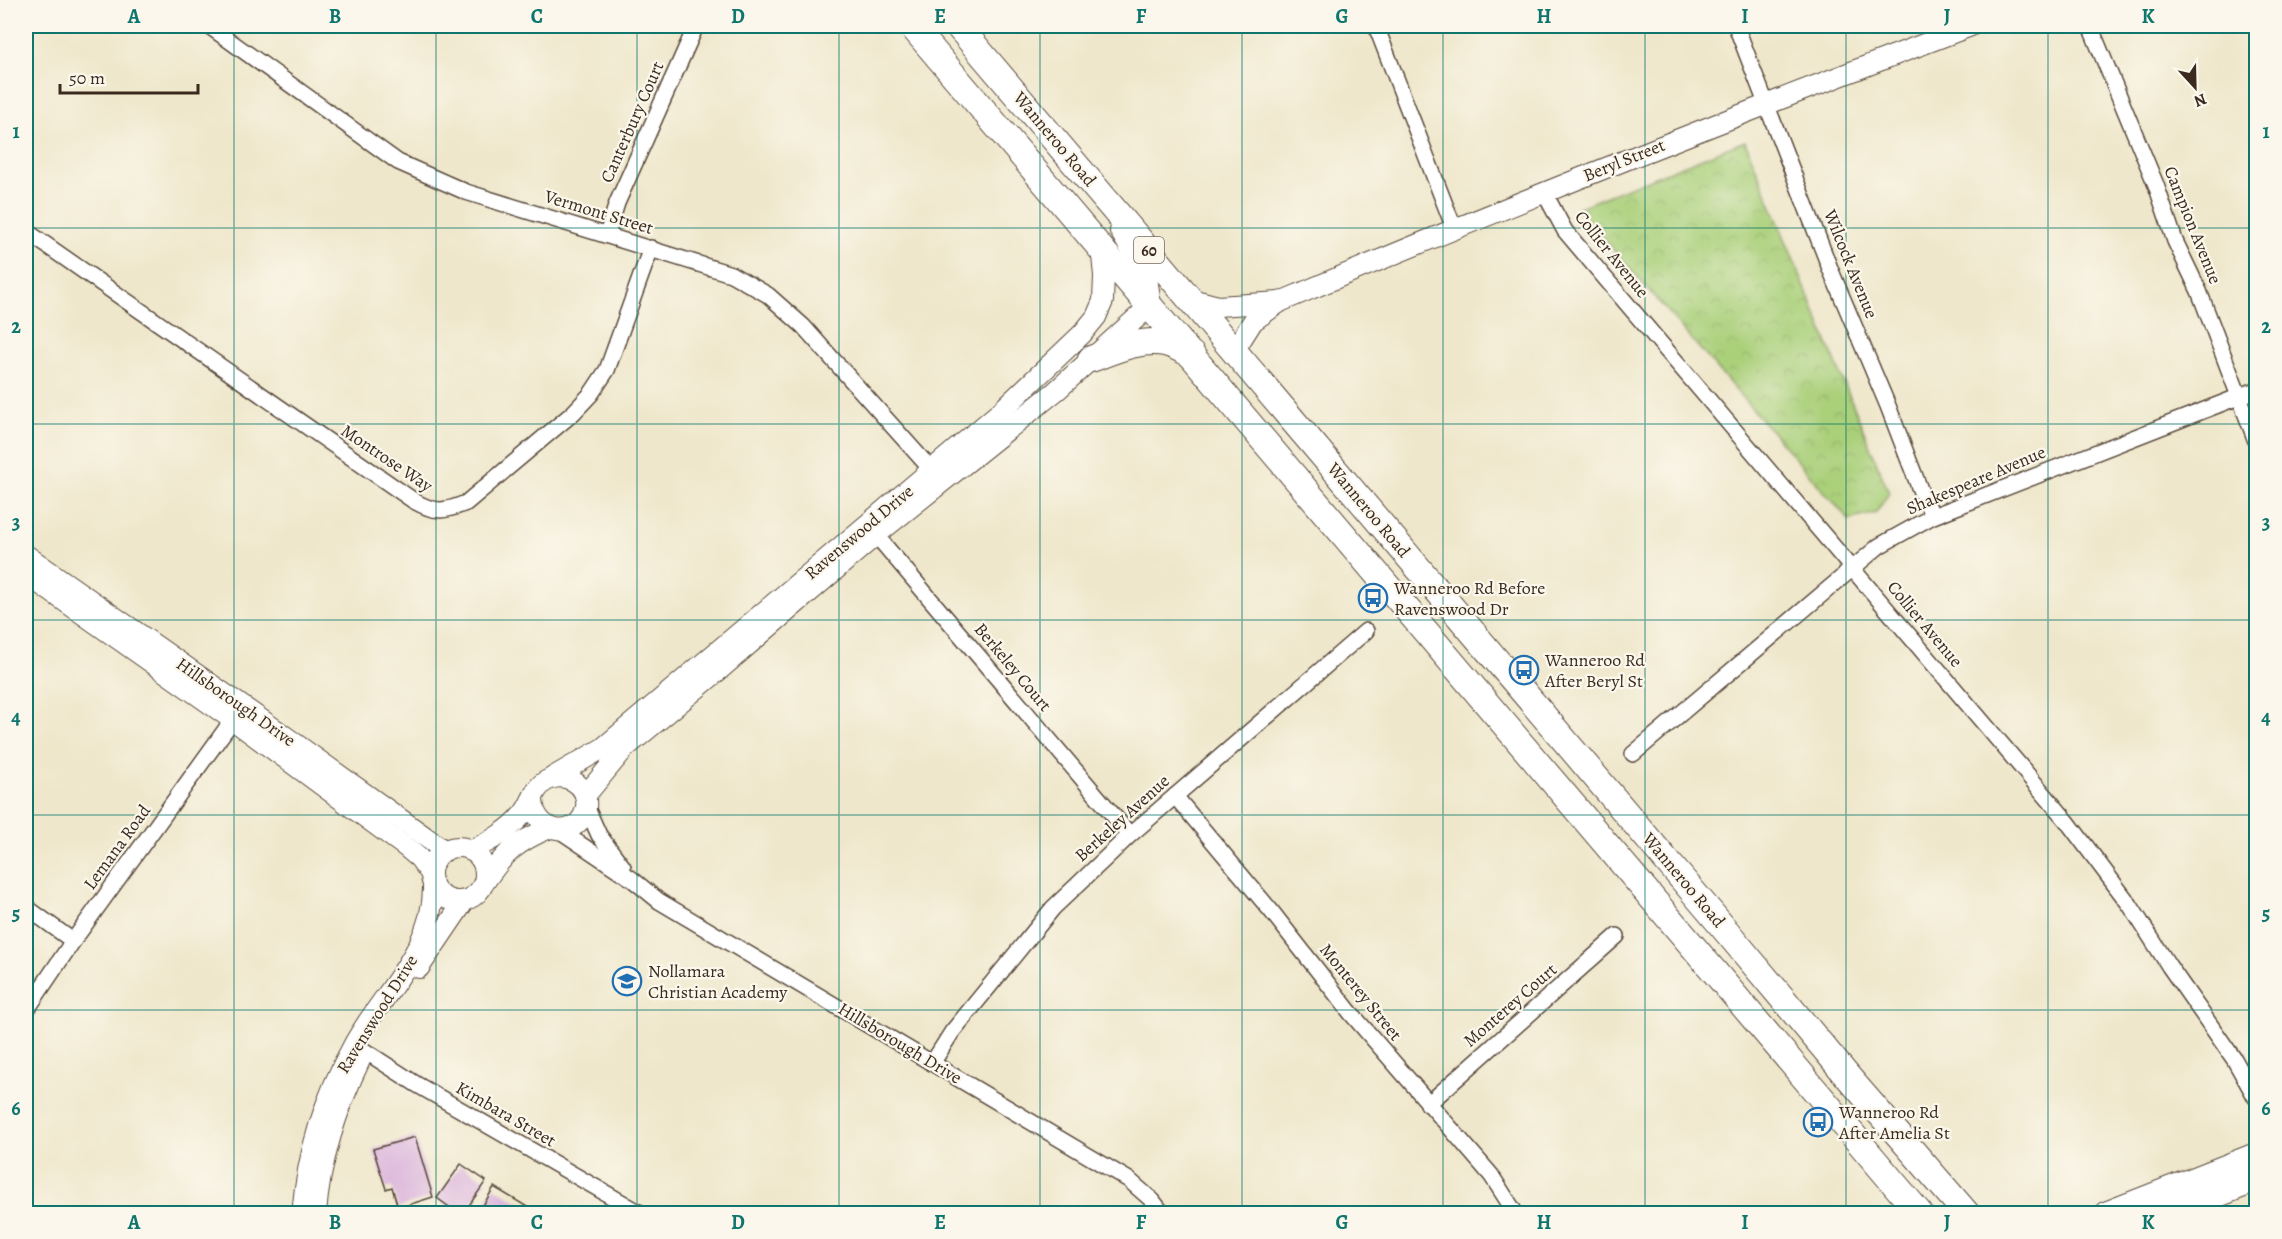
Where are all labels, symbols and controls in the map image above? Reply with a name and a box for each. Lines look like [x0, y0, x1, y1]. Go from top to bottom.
text: A [127, 3, 141, 30]
text: B [329, 3, 341, 30]
text: C [531, 3, 543, 30]
text: D [731, 3, 745, 30]
text: E [934, 3, 946, 30]
text: F [1136, 3, 1147, 30]
text: G [1335, 3, 1349, 30]
text: H [1537, 3, 1552, 30]
text: I [1741, 3, 1749, 30]
text: J [1944, 3, 1951, 30]
text: K [2141, 3, 2155, 30]
scale bar [60, 57, 198, 95]
street label: Canterbury Court [594, 57, 670, 186]
north arrow [2165, 57, 2225, 117]
text: 50 m [69, 66, 105, 90]
street label: Wanneroo Road [1007, 86, 1102, 192]
text: N [2190, 88, 2210, 112]
text: 1 [12, 118, 20, 145]
text: 1 [2262, 118, 2270, 145]
street label: Beryl Street [1580, 133, 1668, 187]
street label: Campion Avenue [2158, 162, 2228, 288]
street label: Vermont Street [541, 184, 656, 240]
street label: Collier Avenue [1569, 205, 1655, 303]
street label: Wilcock Avenue [1818, 205, 1884, 322]
road number: 60 [1134, 237, 1164, 263]
text: 2 [11, 313, 21, 340]
text: 2 [2261, 313, 2271, 340]
street label: Montrose Way [337, 419, 438, 498]
street label: Shakespeare Avenue [1903, 440, 2049, 520]
street label: Wanneroo Road [1321, 457, 1416, 563]
street label: Ravenswood Drive [799, 479, 919, 585]
text: 3 [12, 509, 20, 536]
text: 3 [2262, 509, 2270, 536]
place label: Wanneroo Rd Before Ravenswood Dr [1393, 576, 1545, 621]
street label: Collier Avenue [1882, 576, 1968, 672]
bus stop icon: Wanneroo Rd Before Ravenswood Dr [1357, 582, 1389, 614]
street label: Berkeley Court [969, 618, 1057, 716]
place label: Wanneroo Rd After Beryl St [1544, 648, 1645, 693]
street label: Hillsborough Drive [172, 652, 300, 752]
bus stop icon: Wanneroo Rd After Beryl St [1508, 654, 1540, 686]
text: 4 [11, 704, 21, 731]
text: 4 [2261, 704, 2271, 731]
street label: Berkeley Avenue [1069, 769, 1175, 867]
street label: Lemana Road [78, 799, 156, 894]
street label: Wanneroo Road [1636, 827, 1731, 933]
text: 5 [12, 900, 20, 927]
text: 5 [2262, 900, 2270, 927]
street label: Monterey Street [1314, 938, 1408, 1046]
street label: Ravenswood Drive [331, 950, 423, 1078]
street label: Monterey Court [1458, 958, 1562, 1052]
place label: Nollamara Christian Academy [648, 959, 788, 1004]
school or university icon: Nollamara Christian Academy [611, 965, 643, 997]
street label: Hillsborough Drive [834, 997, 966, 1089]
street label: Kimbara Street [452, 1076, 560, 1152]
text: 6 [11, 1095, 21, 1122]
text: 6 [2261, 1095, 2271, 1122]
place label: Wanneroo Rd After Amelia St [1838, 1100, 1950, 1145]
bus stop icon: Wanneroo Rd After Amelia St [1802, 1106, 1834, 1138]
text: A [127, 1209, 141, 1236]
text: B [329, 1209, 341, 1236]
text: C [531, 1209, 543, 1236]
text: D [731, 1209, 745, 1236]
text: E [934, 1209, 946, 1236]
text: F [1136, 1209, 1147, 1236]
text: G [1335, 1209, 1349, 1236]
text: H [1537, 1209, 1552, 1236]
text: I [1741, 1209, 1749, 1236]
text: J [1944, 1209, 1951, 1236]
text: K [2141, 1209, 2155, 1236]

